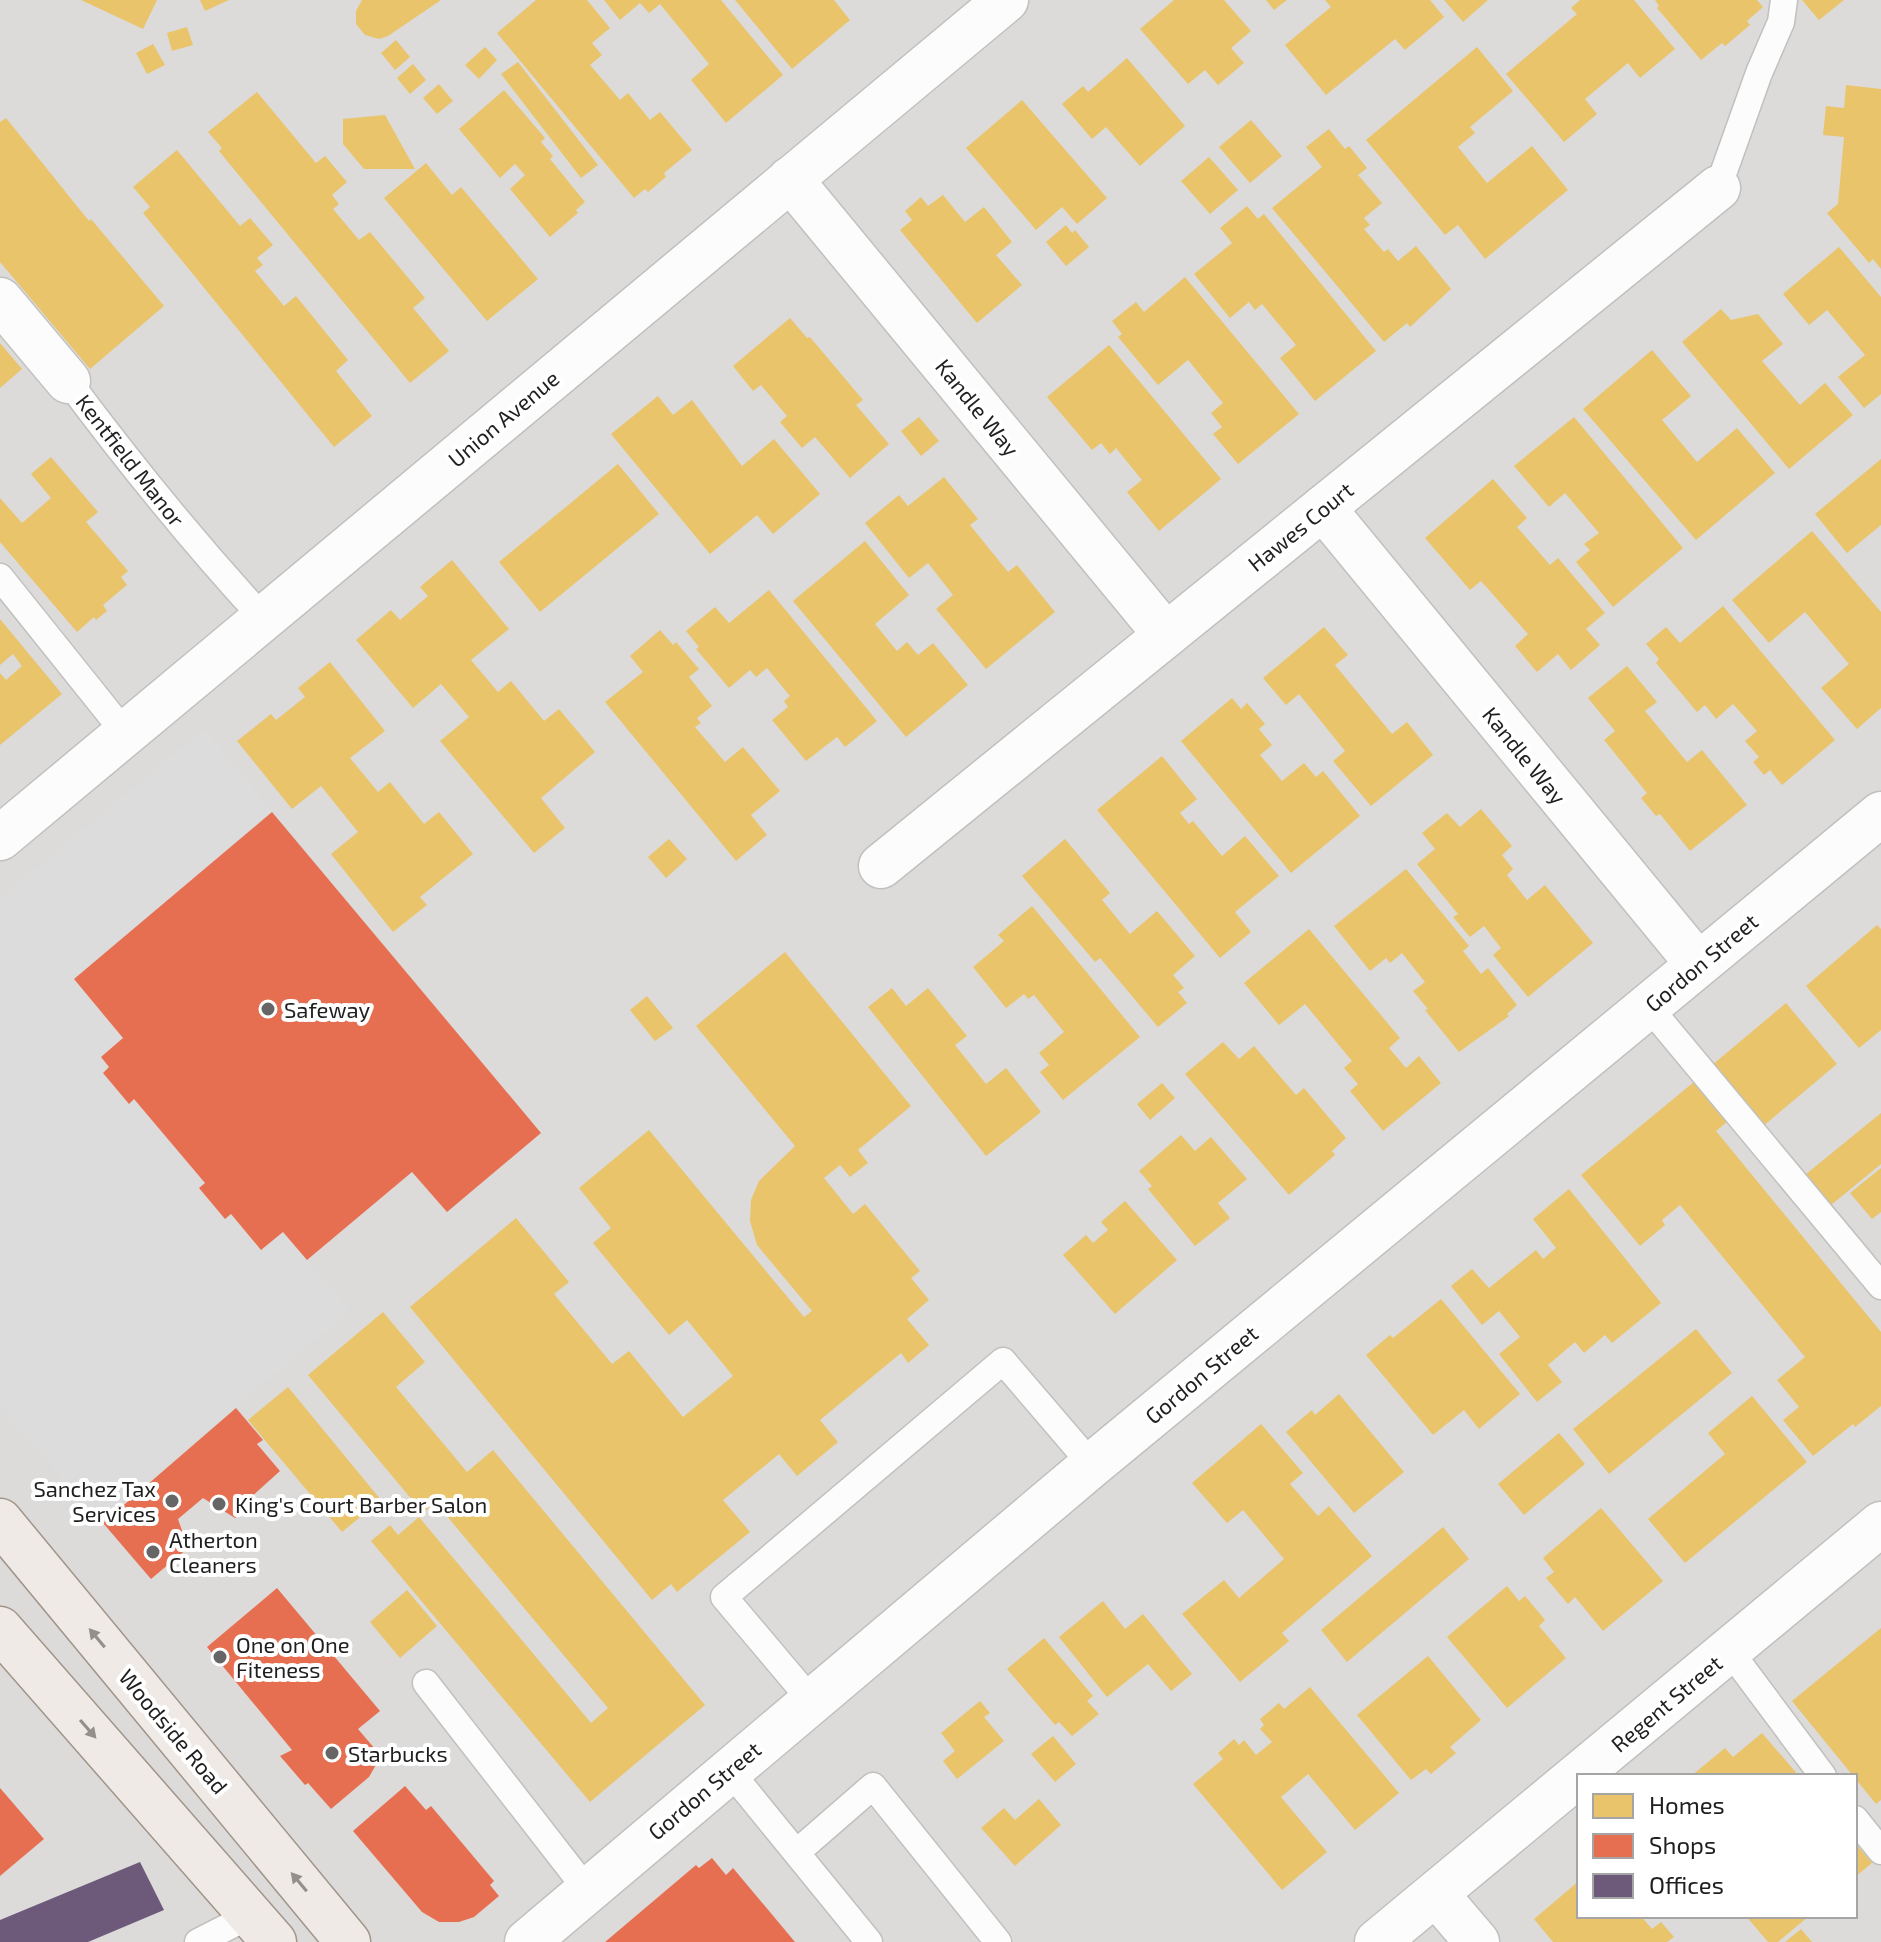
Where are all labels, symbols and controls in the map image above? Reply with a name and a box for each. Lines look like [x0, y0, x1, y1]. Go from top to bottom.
street label: Kandle Way [931, 353, 1025, 461]
street label: Union Avenue [442, 364, 564, 472]
street label: Kentfield Manor [71, 389, 191, 531]
street label: Hawes Court [1242, 476, 1358, 576]
street label: Kandle Way [1478, 701, 1572, 809]
street label: Gordon Street [1639, 907, 1763, 1017]
place label: Safeway [284, 996, 371, 1022]
marker: Safeway [259, 1000, 277, 1018]
street label: Gordon Street [1139, 1319, 1263, 1429]
place label: Sanchez Tax Services [33, 1475, 156, 1526]
place label: King's Court Barber Salon [235, 1491, 487, 1517]
marker: Sanchez Tax Services [163, 1492, 181, 1510]
marker: King's Court Barber Salon [210, 1495, 228, 1513]
place label: Atherton Cleaners [169, 1526, 258, 1577]
marker: Atherton Cleaners [144, 1543, 162, 1561]
one-way arrow [89, 1629, 106, 1649]
place label: One on One Fiteness [236, 1631, 350, 1682]
marker: One on One Fiteness [211, 1648, 229, 1666]
street label: Regent Street [1605, 1649, 1727, 1757]
street label: Woodside Road [114, 1663, 234, 1799]
one-way arrow [79, 1719, 96, 1739]
street label: Gordon Street [642, 1735, 766, 1845]
place label: Starbucks [348, 1740, 448, 1766]
marker: Starbucks [323, 1744, 341, 1762]
legend [1577, 1774, 1857, 1918]
text: Homes [1649, 1790, 1725, 1819]
text: Shops [1649, 1830, 1716, 1859]
text: Offices [1649, 1870, 1724, 1899]
one-way arrow [291, 1872, 308, 1892]

